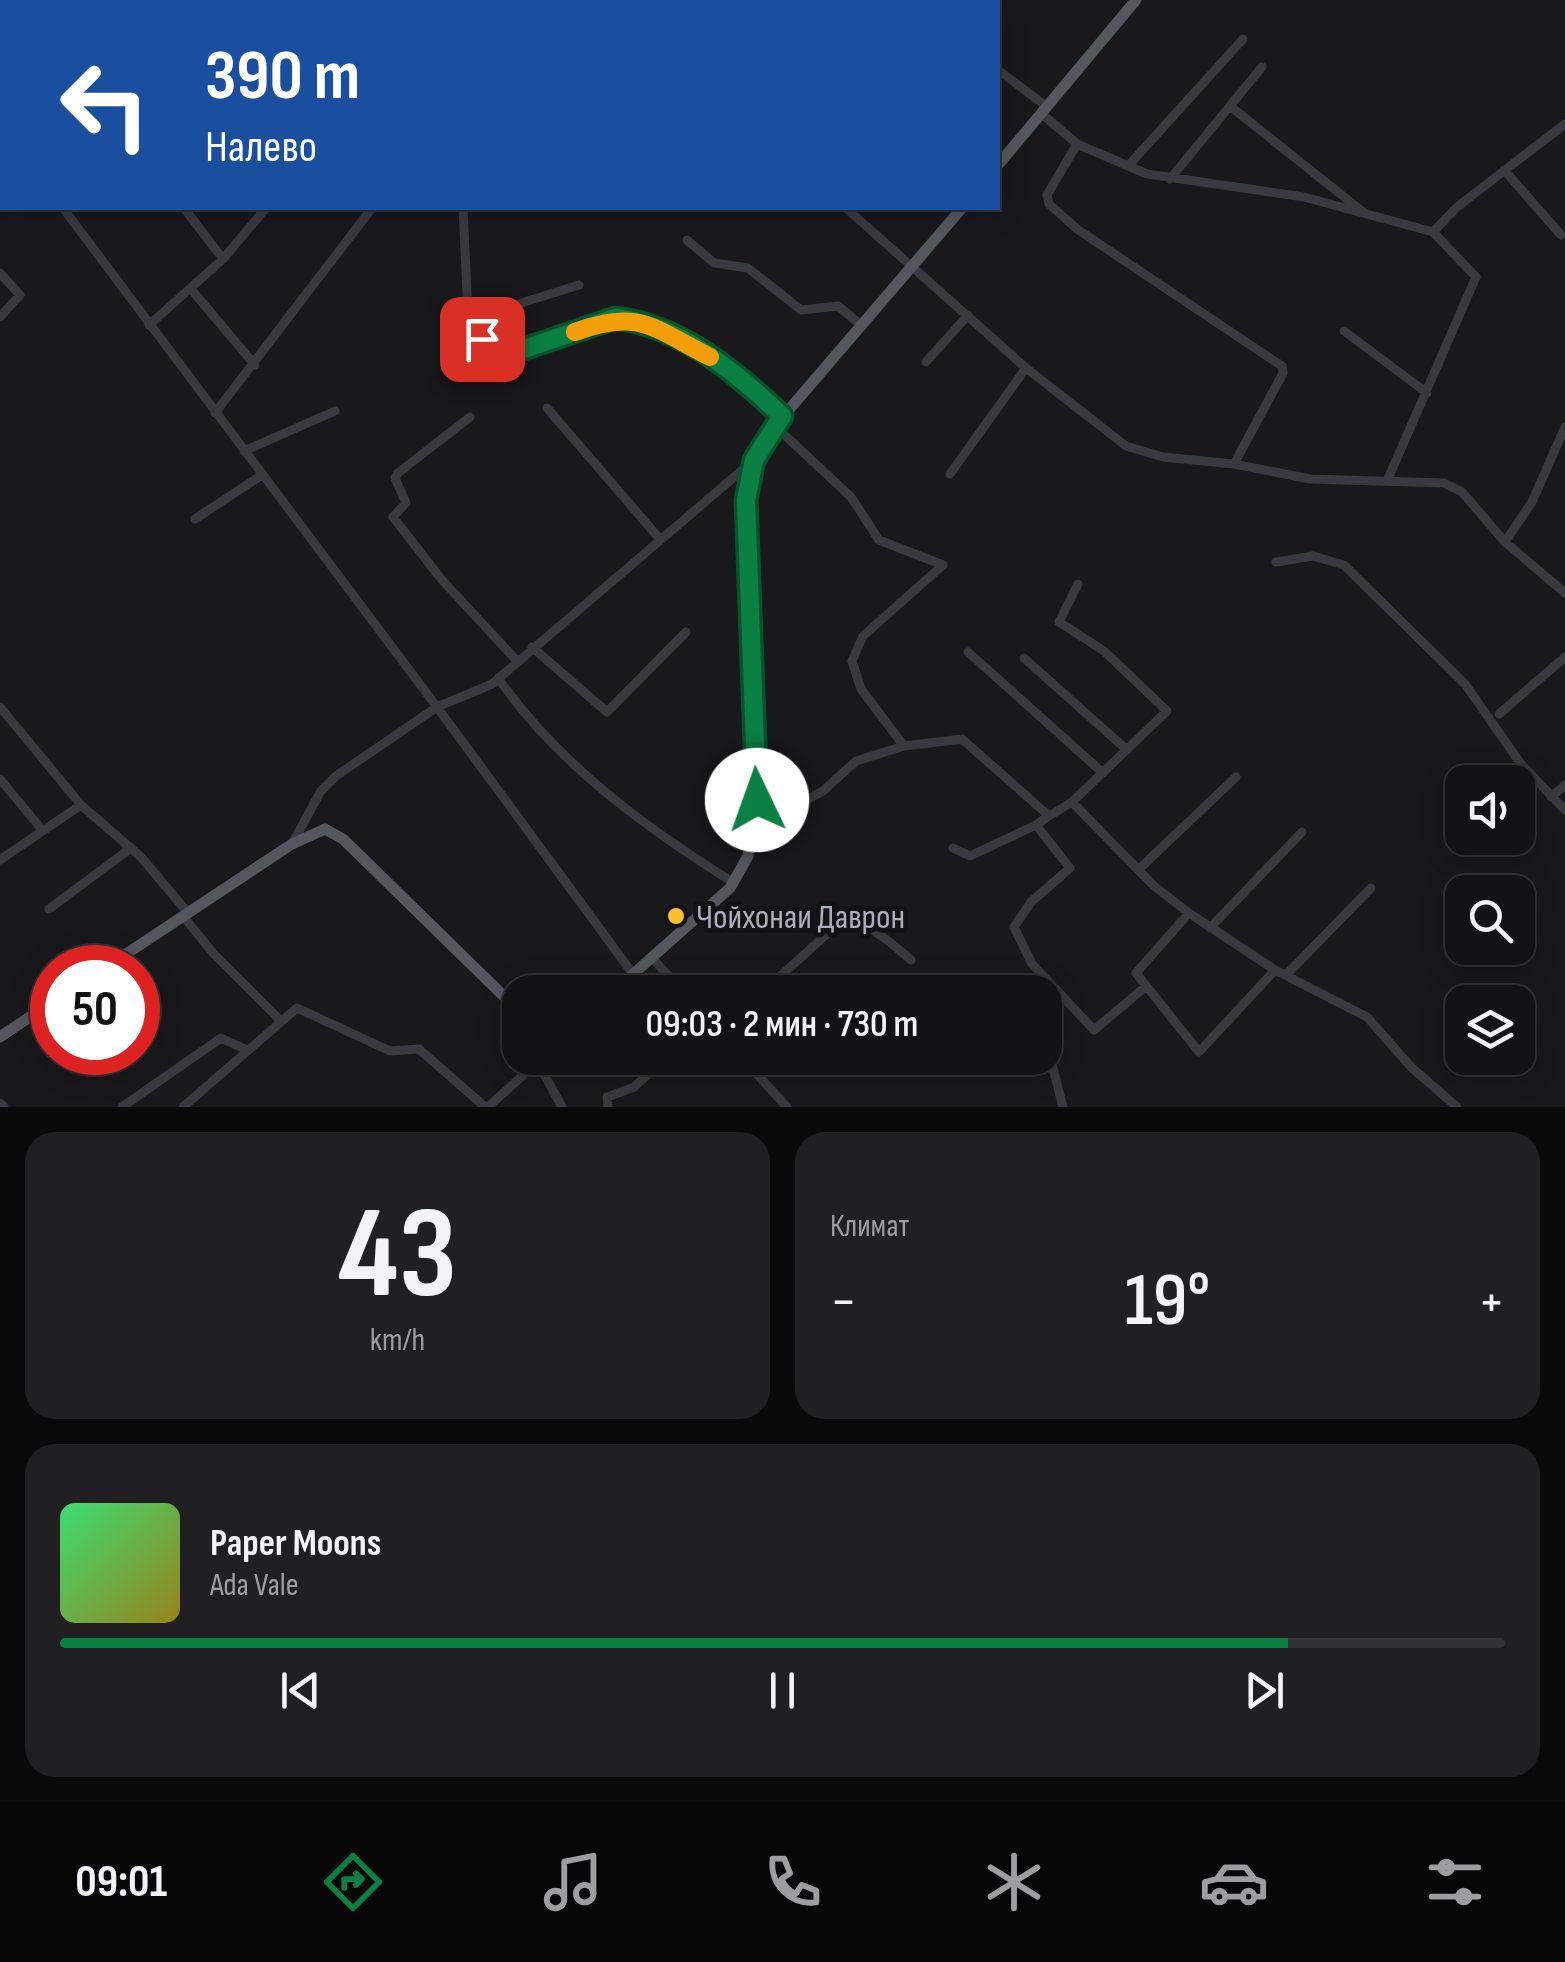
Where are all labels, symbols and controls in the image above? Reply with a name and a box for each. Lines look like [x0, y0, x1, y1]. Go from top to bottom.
text: 390 m [205, 35, 360, 119]
icon: left [40, 40, 170, 170]
text: Налево [205, 120, 317, 175]
pin [440, 297, 525, 382]
icon: arrive [455, 312, 510, 367]
position arrow [705, 748, 809, 852]
map controls [1445, 765, 1535, 1075]
button: sound [1445, 765, 1535, 855]
button: search [1445, 875, 1535, 965]
place label: Чойхонаи Даврон [696, 896, 905, 939]
marker: Чойхонаи Даврон [665, 905, 687, 927]
speed limit sign: 50 [30, 945, 160, 1075]
button: layers [1445, 985, 1535, 1075]
text: 09:03 · 2 мин · 730 m [646, 1002, 918, 1047]
text: 43 [338, 1178, 457, 1334]
text: Климат [830, 1207, 909, 1246]
text: 19° [1125, 1256, 1210, 1347]
text: − [830, 1269, 857, 1336]
text: + [1478, 1269, 1505, 1336]
text: km/h [370, 1321, 425, 1360]
text: Paper Moons [210, 1521, 381, 1566]
text: Ada Vale [210, 1566, 299, 1605]
icon: previous [273, 1663, 328, 1718]
icon: pause [755, 1663, 810, 1718]
icon: next [1237, 1663, 1292, 1718]
icon: directions [318, 1847, 388, 1917]
icon: music [538, 1847, 608, 1917]
icon: phone [758, 1847, 828, 1917]
icon: climate [979, 1847, 1049, 1917]
icon: car [1199, 1847, 1269, 1917]
icon: filters [1420, 1847, 1490, 1917]
text: 09:01 [75, 1855, 167, 1910]

